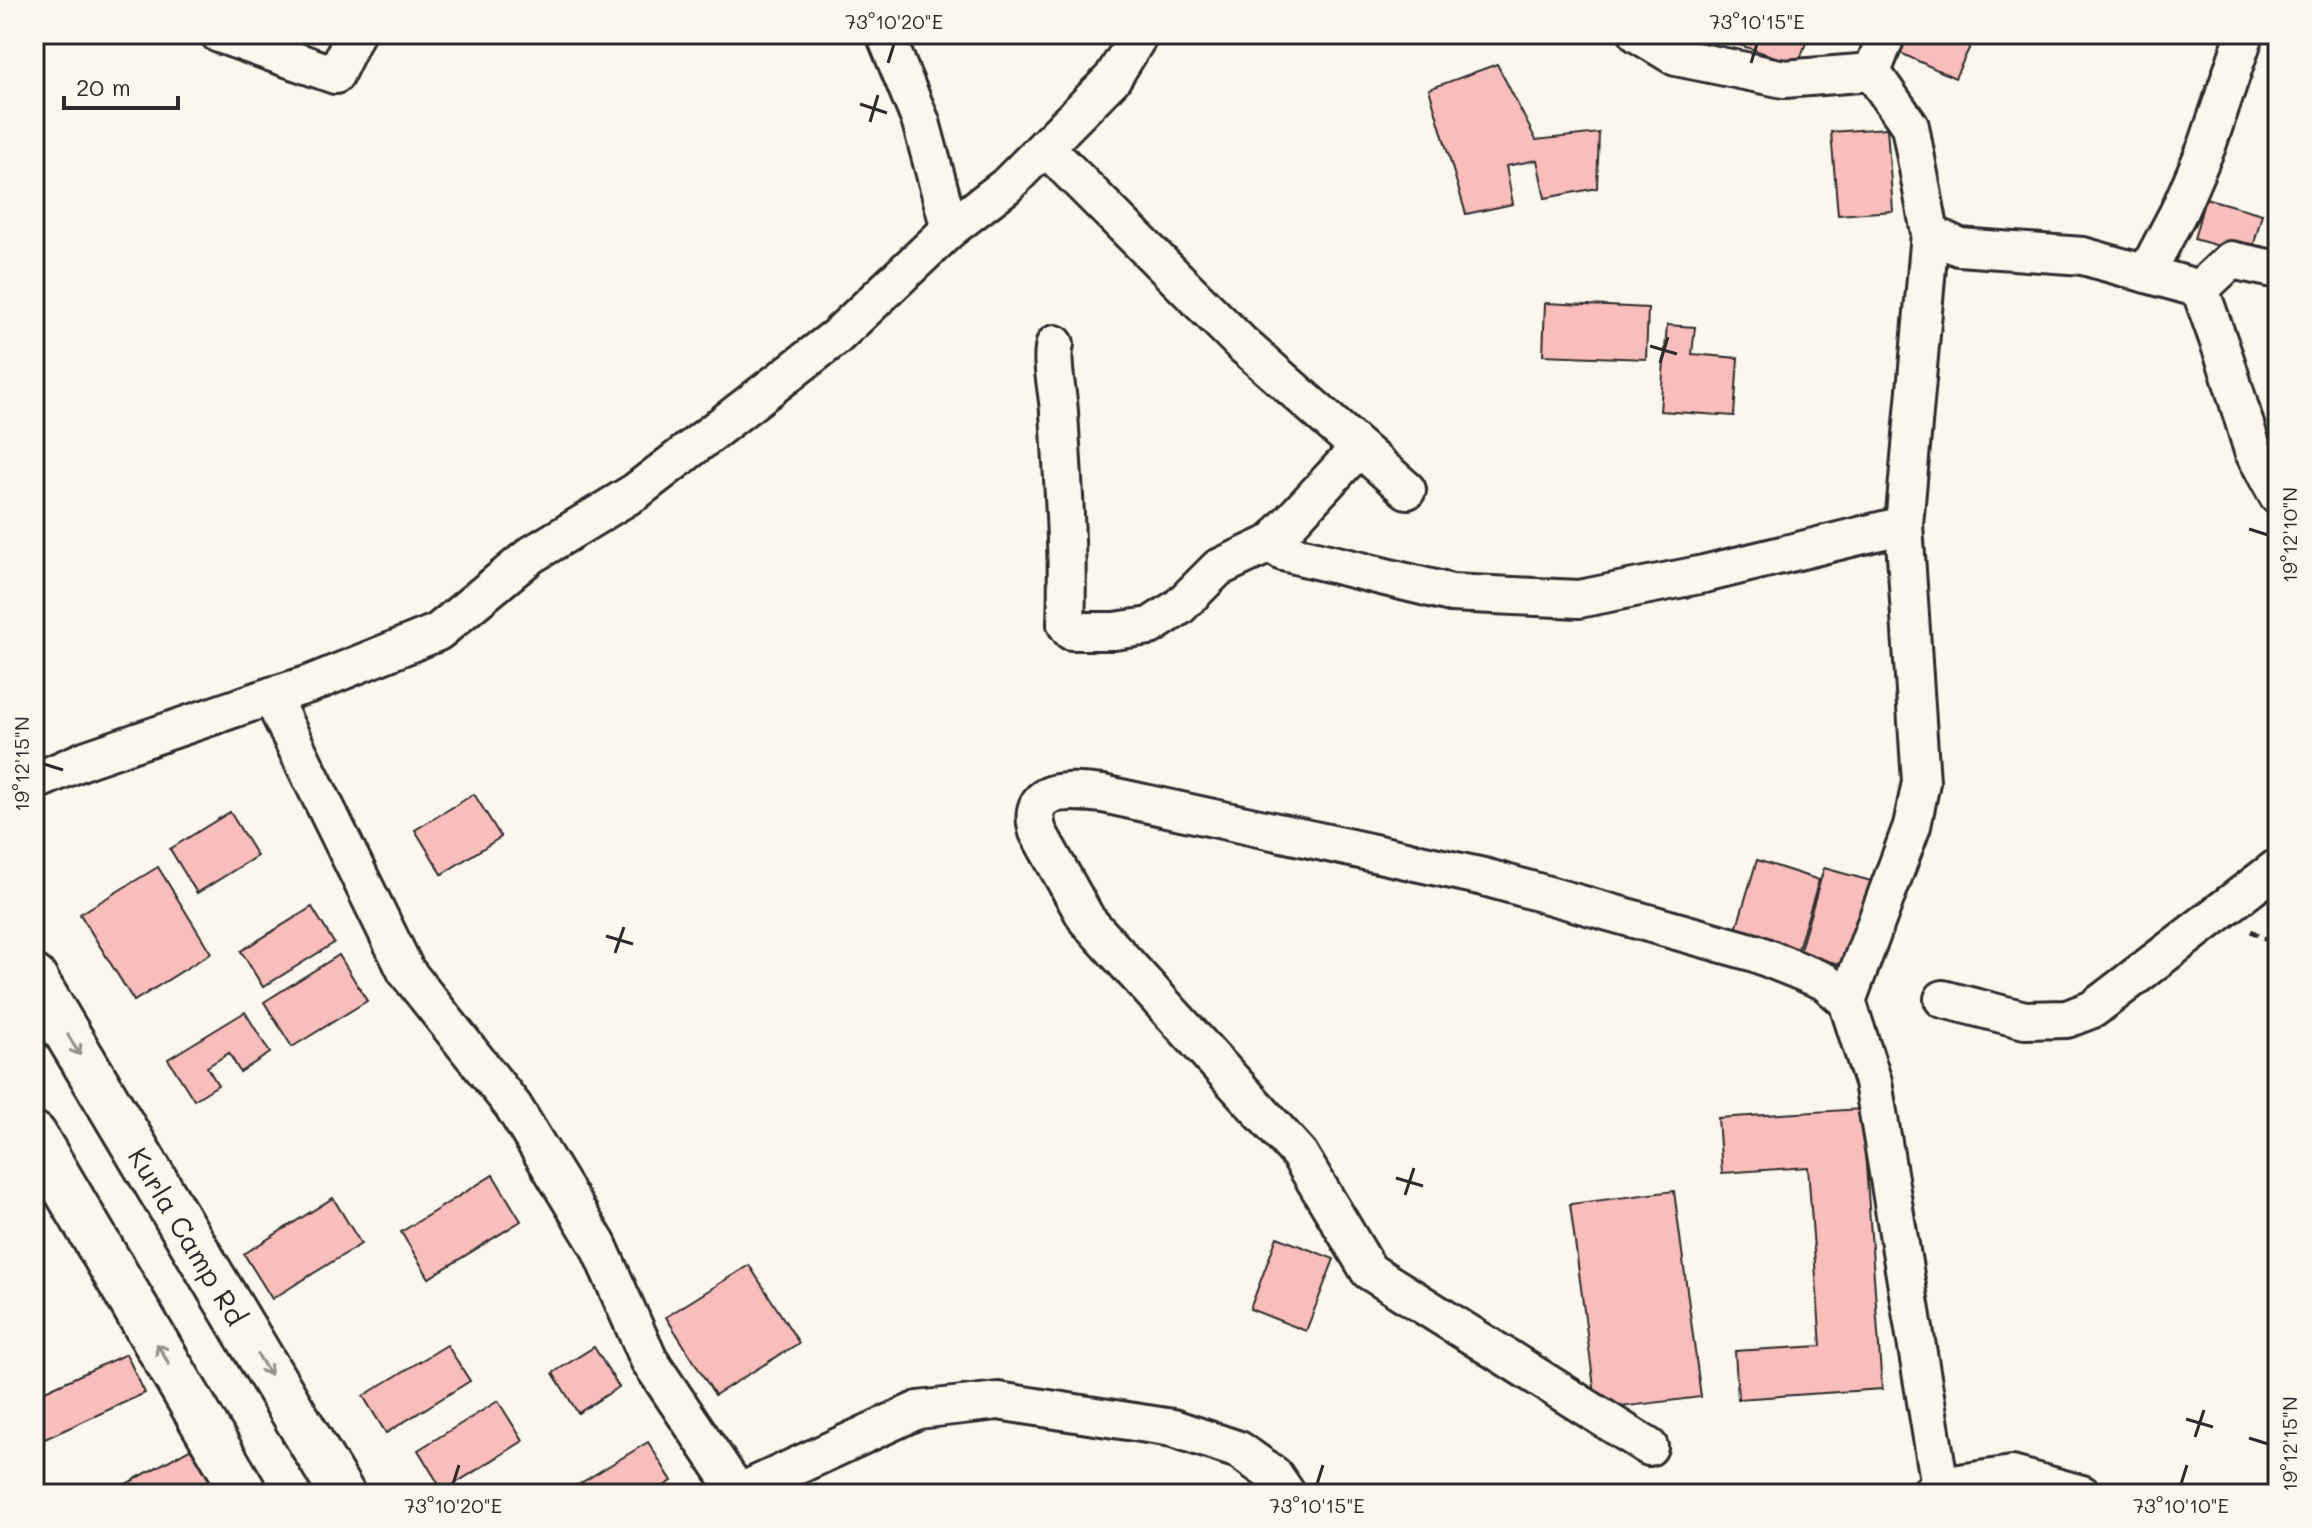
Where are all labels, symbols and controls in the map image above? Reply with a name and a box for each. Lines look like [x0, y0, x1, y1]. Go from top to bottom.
text: 73°10'20"E [845, 8, 943, 34]
text: 73°10'15"E [1709, 8, 1805, 34]
scale bar [64, 60, 178, 110]
text: 20 m [76, 71, 131, 102]
text: 19°12'10"N [2276, 487, 2302, 583]
text: 19°12'15"N [8, 716, 34, 812]
one-way arrow [66, 1033, 82, 1056]
street label: Kurla Camp Rd [121, 1140, 255, 1332]
one-way arrow [155, 1343, 171, 1366]
one-way arrow [257, 1353, 273, 1376]
text: 19°12'15"N [2276, 1396, 2302, 1492]
text: 73°10'20"E [404, 1492, 502, 1518]
text: 73°10'15"E [1269, 1492, 1365, 1518]
text: 73°10'10"E [2133, 1492, 2229, 1518]

